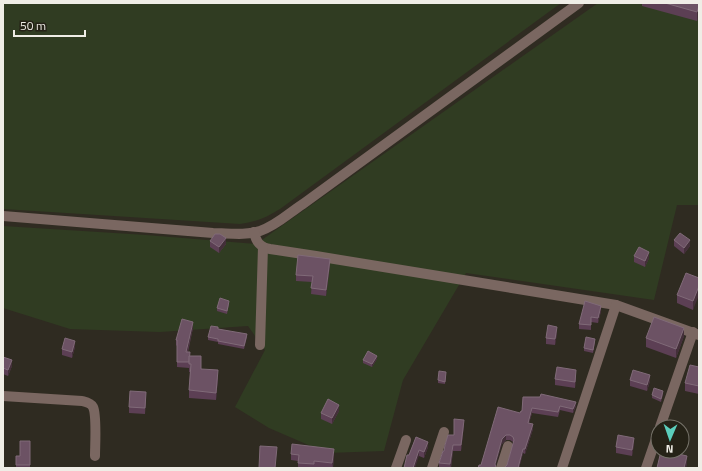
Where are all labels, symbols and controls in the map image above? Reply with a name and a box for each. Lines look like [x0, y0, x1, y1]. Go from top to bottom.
scale bar [14, 12, 85, 38]
text: 50 m [20, 16, 46, 35]
north arrow [650, 419, 690, 459]
text: N [666, 441, 674, 457]

